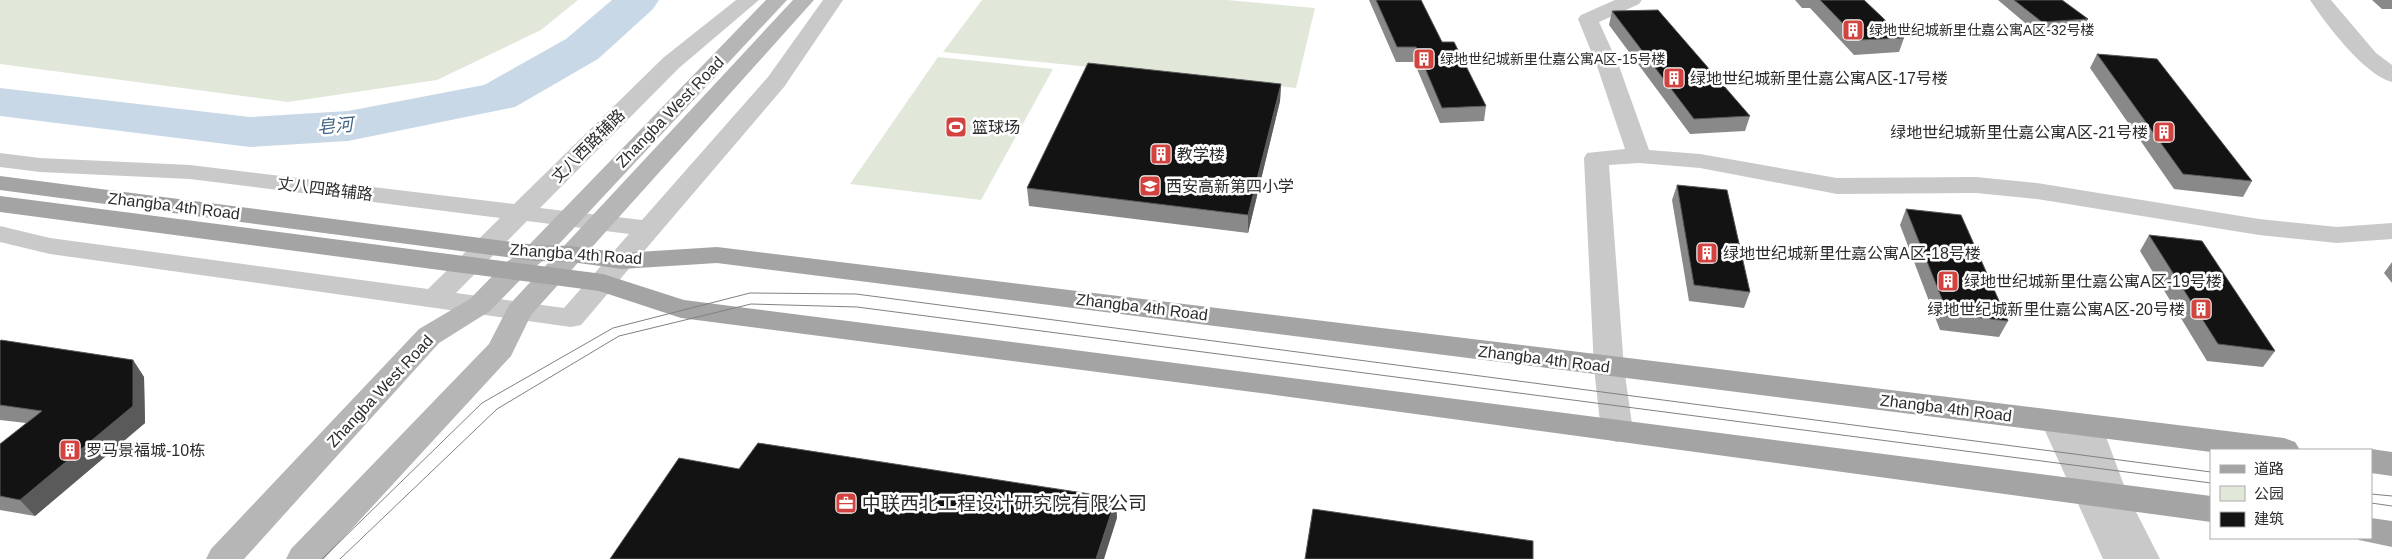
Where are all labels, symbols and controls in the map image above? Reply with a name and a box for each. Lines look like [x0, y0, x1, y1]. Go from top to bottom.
building icon: 绿地世纪城新里仕嘉公寓A区-32号楼 [1841, 18, 1865, 42]
place label: 绿地世纪城新里仕嘉公寓A区-32号楼 [1869, 22, 2095, 38]
building icon: 绿地世纪城新里仕嘉公寓A区-15号楼 [1412, 47, 1436, 71]
place label: 绿地世纪城新里仕嘉公寓A区-15号楼 [1440, 51, 1666, 67]
street label: Zhangba West Road [613, 53, 727, 171]
building icon: 绿地世纪城新里仕嘉公寓A区-17号楼 [1662, 66, 1686, 90]
place label: 绿地世纪城新里仕嘉公寓A区-17号楼 [1690, 70, 1948, 87]
street label: 丈八西路辅路 [548, 106, 628, 186]
water label: 皂河 [316, 114, 357, 138]
sports icon: 篮球场 [944, 115, 968, 139]
place label: 篮球场 [972, 119, 1020, 136]
building icon: 绿地世纪城新里仕嘉公寓A区-21号楼 [2152, 120, 2176, 144]
place label: 绿地世纪城新里仕嘉公寓A区-21号楼 [1890, 124, 2148, 141]
building icon: 教学楼 [1149, 142, 1173, 166]
place label: 教学楼 [1177, 146, 1225, 163]
school or university icon: 西安高新第四小学 [1138, 174, 1162, 198]
street label: 丈八四路辅路 [276, 175, 374, 203]
place label: 西安高新第四小学 [1166, 178, 1294, 195]
street label: Zhangba 4th Road [107, 189, 241, 223]
street label: Zhangba 4th Road [509, 241, 643, 267]
building icon: 绿地世纪城新里仕嘉公寓A区-18号楼 [1695, 241, 1719, 265]
place label: 绿地世纪城新里仕嘉公寓A区-18号楼 [1723, 245, 1981, 262]
building icon: 绿地世纪城新里仕嘉公寓A区-19号楼 [1936, 269, 1960, 293]
place label: 绿地世纪城新里仕嘉公寓A区-19号楼 [1964, 273, 2222, 290]
street label: Zhangba 4th Road [1075, 290, 1209, 324]
building icon: 绿地世纪城新里仕嘉公寓A区-20号楼 [2189, 297, 2213, 321]
place label: 绿地世纪城新里仕嘉公寓A区-20号楼 [1927, 301, 2185, 318]
street label: Zhangba West Road [324, 332, 436, 450]
street label: Zhangba 4th Road [1477, 342, 1611, 376]
street label: Zhangba 4th Road [1879, 391, 2013, 425]
building icon: 罗马景福城-10栋 [58, 438, 82, 462]
place label: 罗马景福城-10栋 [86, 442, 205, 459]
legend [2210, 449, 2372, 539]
text: 道路 [2254, 460, 2284, 477]
text: 公园 [2254, 485, 2284, 502]
office icon: 中联西北工程设计研究院有限公司 [834, 491, 858, 515]
place label: 中联西北工程设计研究院有限公司 [862, 493, 1147, 514]
text: 建筑 [2254, 510, 2284, 527]

